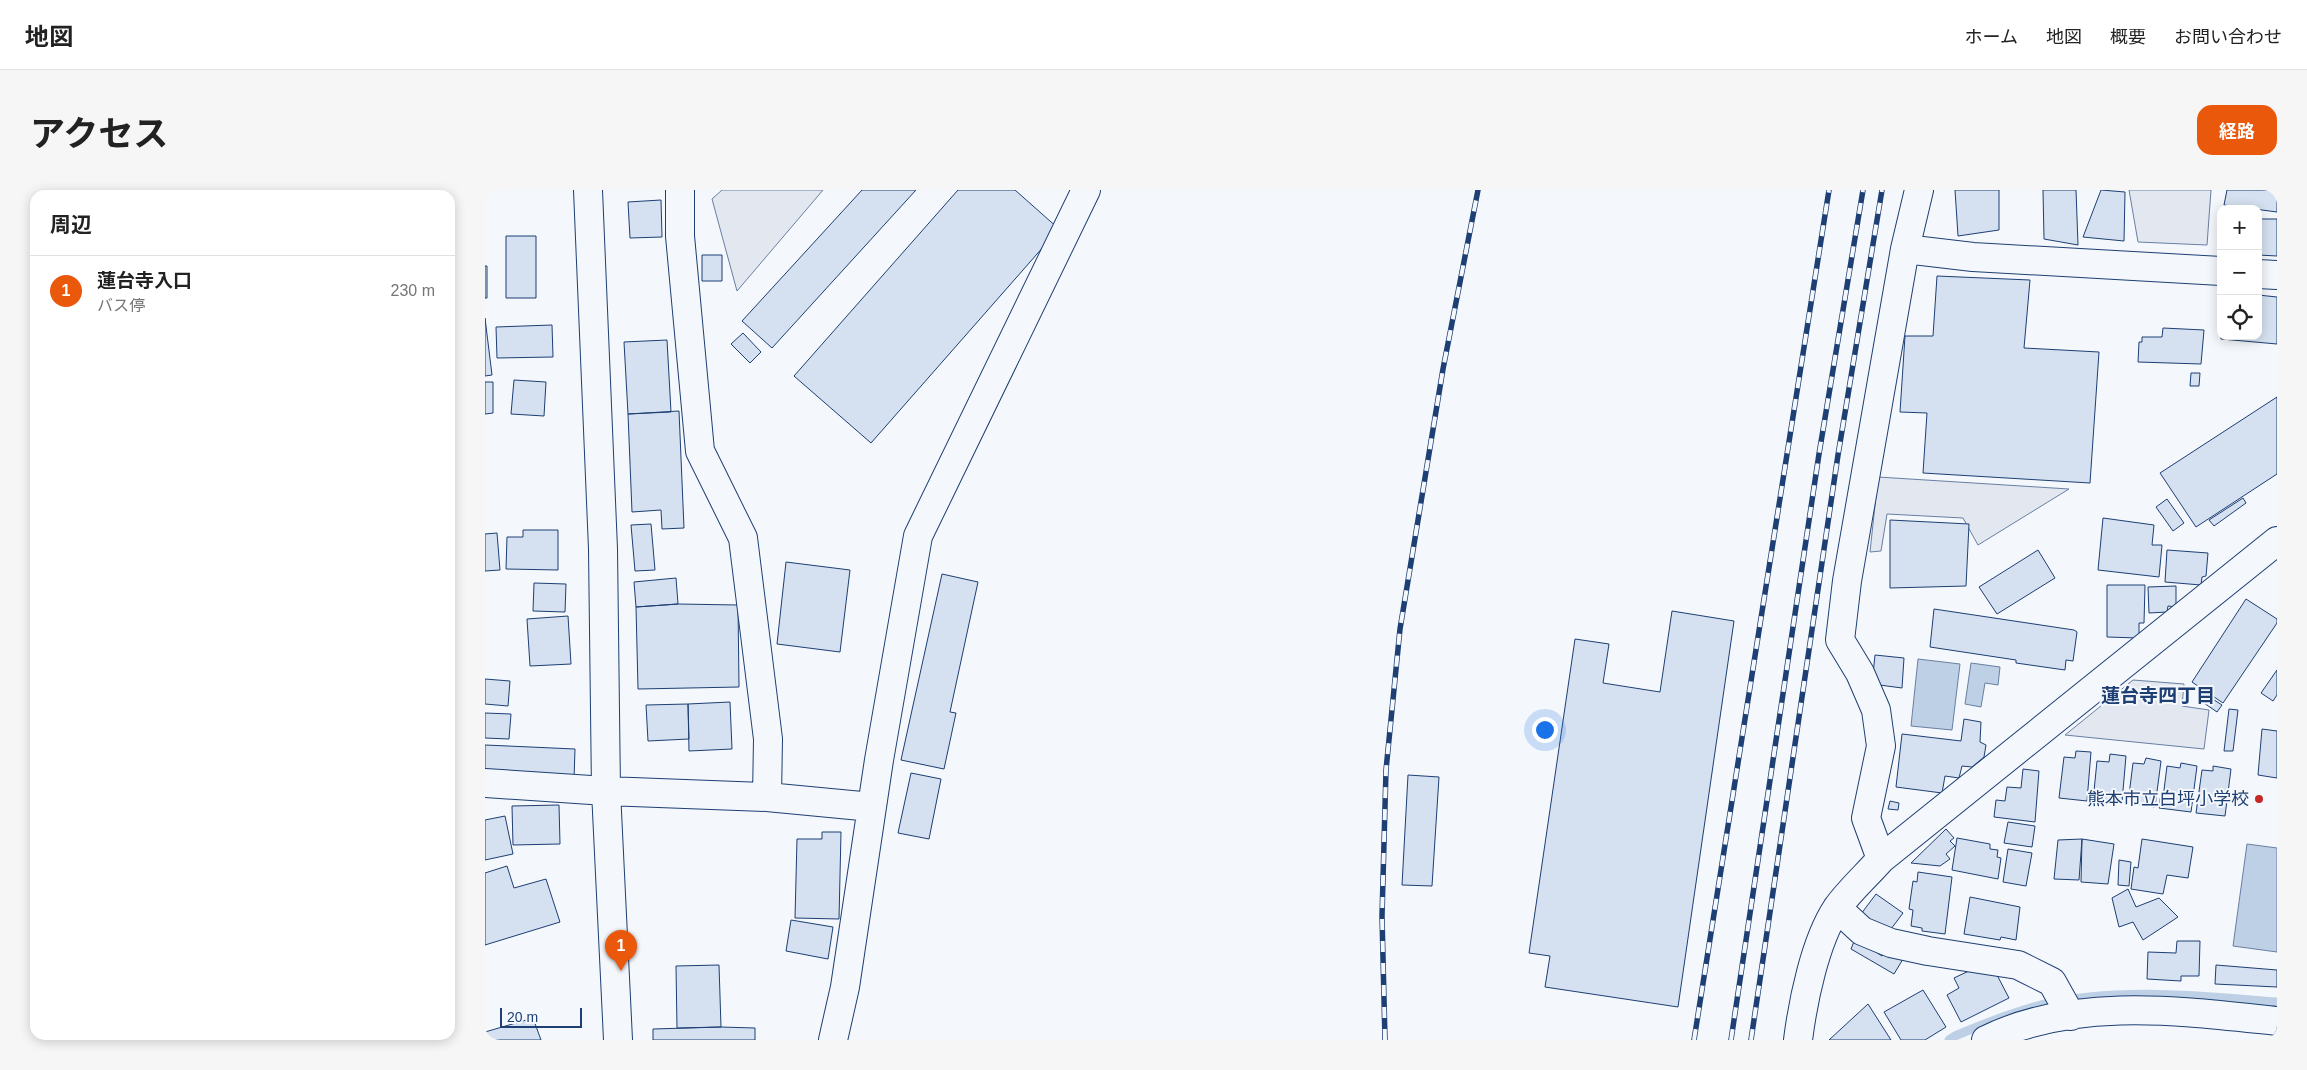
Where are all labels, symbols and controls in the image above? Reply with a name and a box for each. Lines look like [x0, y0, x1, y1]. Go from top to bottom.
text: 地図 [25, 23, 73, 50]
text: ホーム [1965, 27, 2018, 47]
text: 地図 [2046, 27, 2082, 47]
text: 概要 [2110, 27, 2146, 47]
text: お問い合わせ [2174, 27, 2282, 47]
button: 経路 [2197, 105, 2277, 155]
text: アクセス [30, 114, 168, 153]
map controls [2217, 205, 2262, 340]
button: + [2217, 205, 2262, 250]
text: 周辺 [50, 213, 92, 236]
button: − [2217, 250, 2262, 295]
text: 蓮台寺入口 [97, 270, 192, 291]
text: 1 [62, 282, 70, 299]
text: 230 m [391, 282, 435, 299]
button: locate [2217, 295, 2262, 340]
text: バス停 [97, 297, 145, 314]
district label: 蓮台寺四丁目 [2101, 685, 2215, 706]
your location [1532, 717, 1558, 743]
place label: 熊本市立白坪小学校 [2087, 789, 2249, 809]
marker: 熊本市立白坪小学校 [2253, 793, 2265, 805]
pin: 1 [605, 930, 637, 971]
scale bar [500, 1005, 583, 1028]
text: 20 m [507, 1009, 538, 1025]

